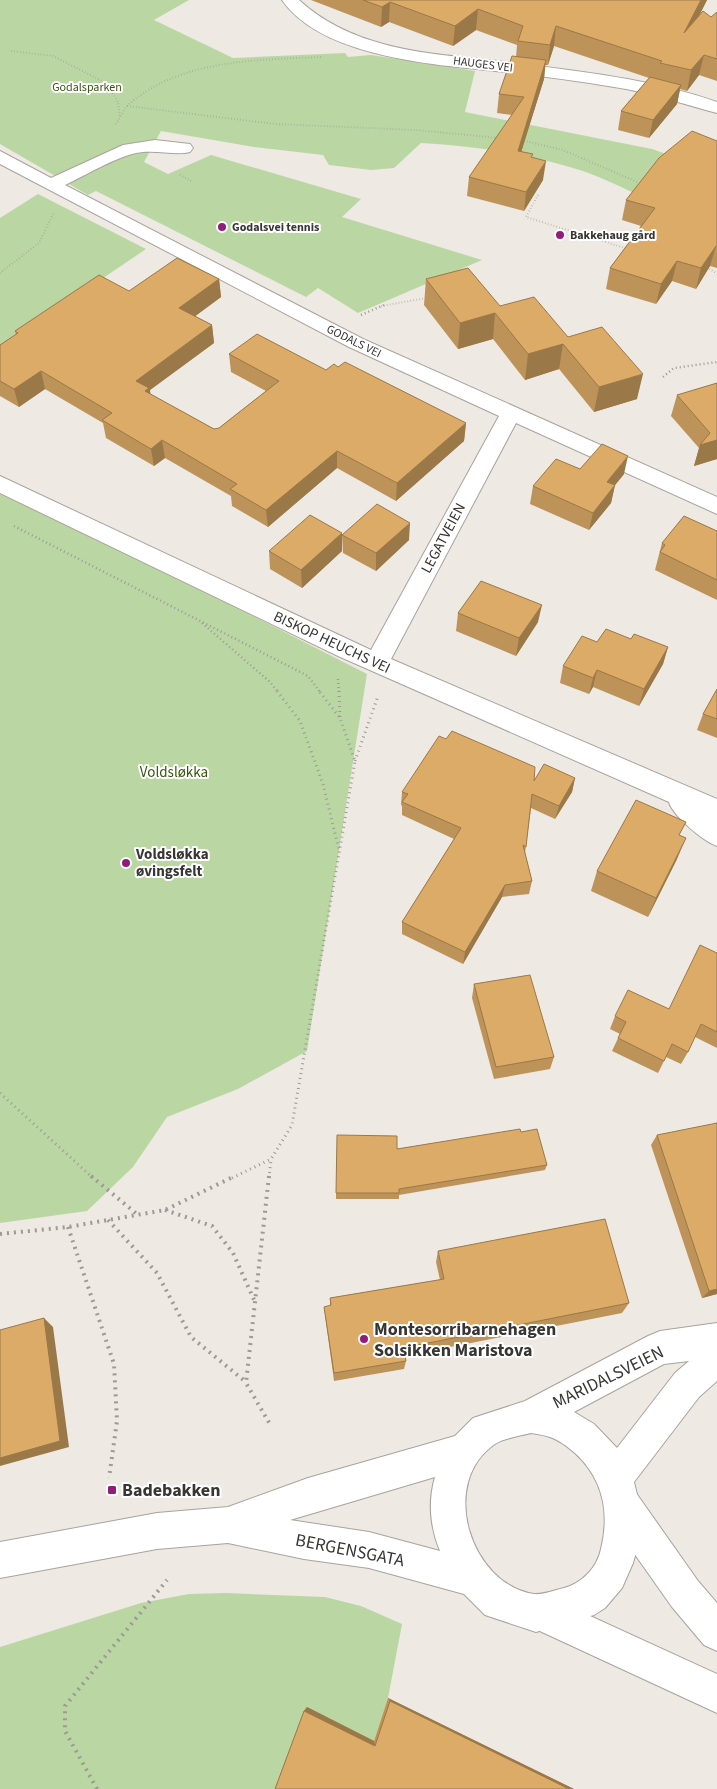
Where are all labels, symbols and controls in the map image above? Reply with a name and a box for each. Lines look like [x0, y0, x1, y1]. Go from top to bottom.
street label: HAUGES VEI [452, 52, 514, 77]
park label: Godalsparken [52, 79, 122, 96]
place label: Godalsvei tennis [232, 219, 319, 236]
marker: Godalsvei tennis [216, 221, 228, 233]
place label: Bakkehaug gård [570, 227, 656, 244]
marker: Bakkehaug gård [554, 229, 566, 241]
street label: GODALS VEI [323, 321, 384, 362]
street label: LEGATVEIEN [416, 499, 471, 577]
street label: BISKOP HEUCHS VEI [270, 606, 394, 679]
park label: Voldsløkka [140, 762, 208, 783]
place label: Voldsløkka øvingsfelt [135, 844, 209, 882]
marker: Voldsløkka øvingsfelt [120, 857, 132, 869]
place label: Montesorribarnehagen Solsikken Maristova [374, 1317, 556, 1363]
marker: Montesorribarnehagen Solsikken Maristova [358, 1333, 370, 1345]
street label: MARIDALSVEIEN [548, 1340, 668, 1415]
place label: Badebakken [122, 1478, 220, 1503]
marker: Badebakken [106, 1484, 118, 1496]
street label: BERGENSGATA [293, 1528, 407, 1573]

